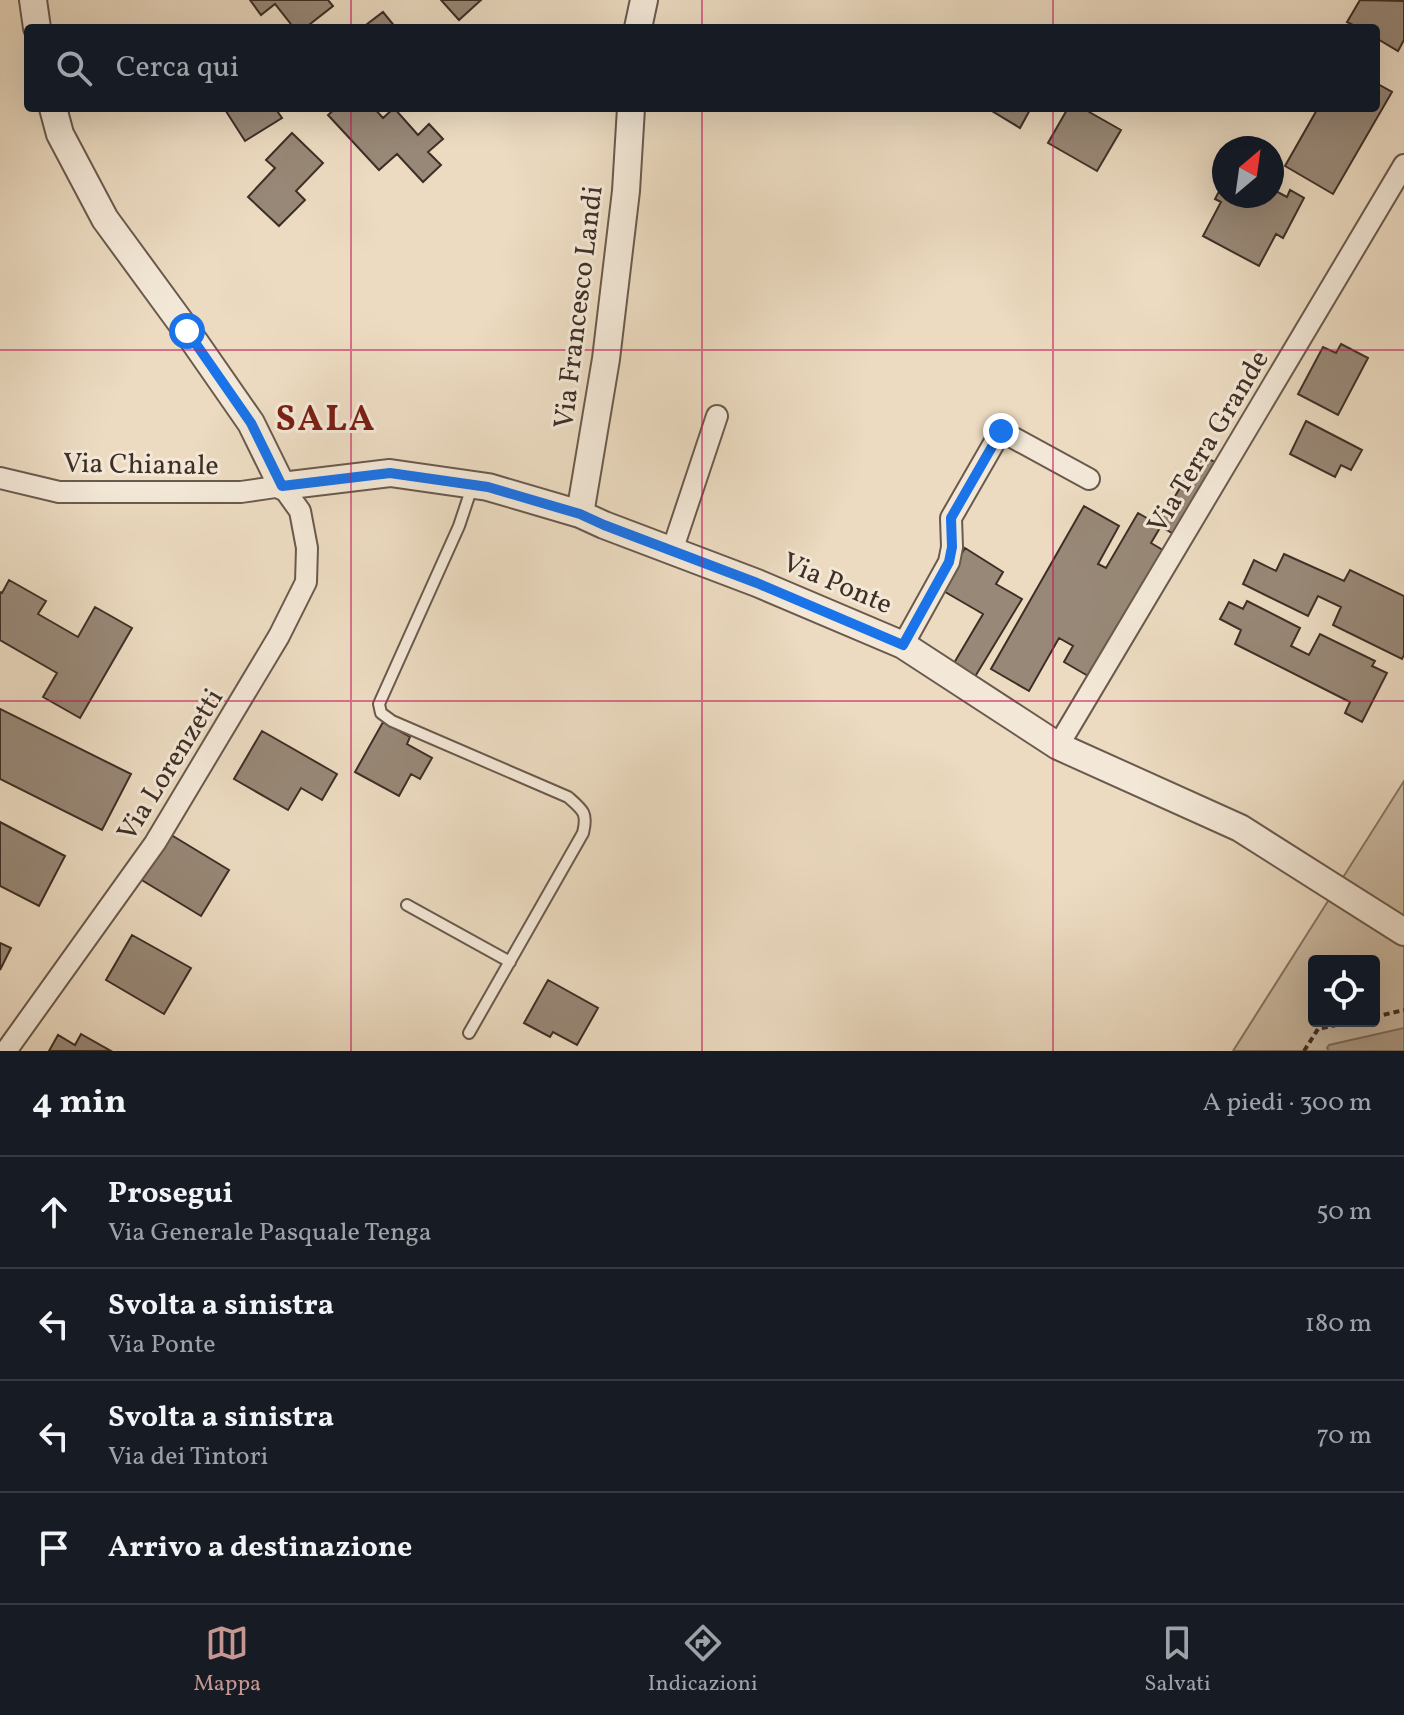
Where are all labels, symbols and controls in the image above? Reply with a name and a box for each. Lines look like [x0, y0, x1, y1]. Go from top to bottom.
search box [24, 24, 1380, 112]
icon: search [52, 46, 96, 90]
text: Cerca qui [116, 47, 239, 89]
north arrow [1212, 136, 1284, 208]
street label: Via Francesco Landi [545, 184, 614, 431]
route start [169, 313, 205, 349]
street label: Via Terra Grande [1139, 343, 1279, 541]
district label: SALA [276, 396, 376, 446]
route end [983, 413, 1019, 449]
street label: Via Chianale [63, 445, 219, 486]
street label: Via Ponte [776, 544, 898, 625]
street label: Via Lorenzetti [109, 682, 234, 849]
map controls [1308, 955, 1380, 1027]
button: locate [1308, 955, 1380, 1027]
text: 4 min [32, 1080, 127, 1127]
text: A piedi · 300 m [1203, 1085, 1372, 1121]
text: Prosegui [108, 1173, 233, 1215]
icon: ahead [32, 1190, 76, 1234]
text: 50 m [1316, 1194, 1372, 1230]
text: Via Generale Pasquale Tenga [108, 1215, 432, 1251]
text: Svolta a sinistra [108, 1285, 334, 1327]
icon: left [32, 1302, 76, 1346]
text: 180 m [1305, 1306, 1372, 1342]
text: Via Ponte [108, 1327, 216, 1363]
text: Svolta a sinistra [108, 1397, 334, 1439]
icon: left [32, 1414, 76, 1458]
text: 70 m [1317, 1418, 1372, 1454]
text: Via dei Tintori [108, 1439, 268, 1475]
icon: arrive [32, 1526, 76, 1570]
text: Arrivo a destinazione [108, 1527, 412, 1569]
tab: Mappa [193, 1621, 261, 1700]
tab: Indicazioni [648, 1621, 758, 1700]
tab: Salvati [1144, 1621, 1211, 1700]

